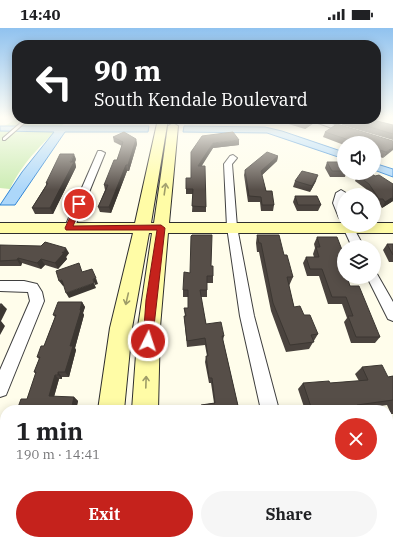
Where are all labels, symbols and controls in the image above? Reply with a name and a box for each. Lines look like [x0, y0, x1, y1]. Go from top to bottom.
text: 14:40 [20, 5, 61, 24]
text: 90 m [94, 52, 161, 89]
icon: left [28, 56, 80, 108]
text: South Kendale Boulevard [94, 88, 308, 111]
map controls [337, 136, 381, 284]
button: sound [337, 136, 381, 180]
one-way arrow [161, 183, 169, 196]
pin [62, 187, 96, 221]
button: search [337, 188, 381, 232]
icon: arrive [68, 193, 90, 215]
button: layers [337, 240, 381, 284]
one-way arrow [123, 292, 131, 305]
position arrow [127, 320, 169, 362]
one-way arrow [142, 376, 150, 389]
text: 1 min [16, 415, 83, 447]
button: close [335, 418, 377, 460]
text: 190 m · 14:41 [16, 446, 100, 463]
button: Exit [16, 491, 193, 537]
button: Share [201, 491, 377, 537]

